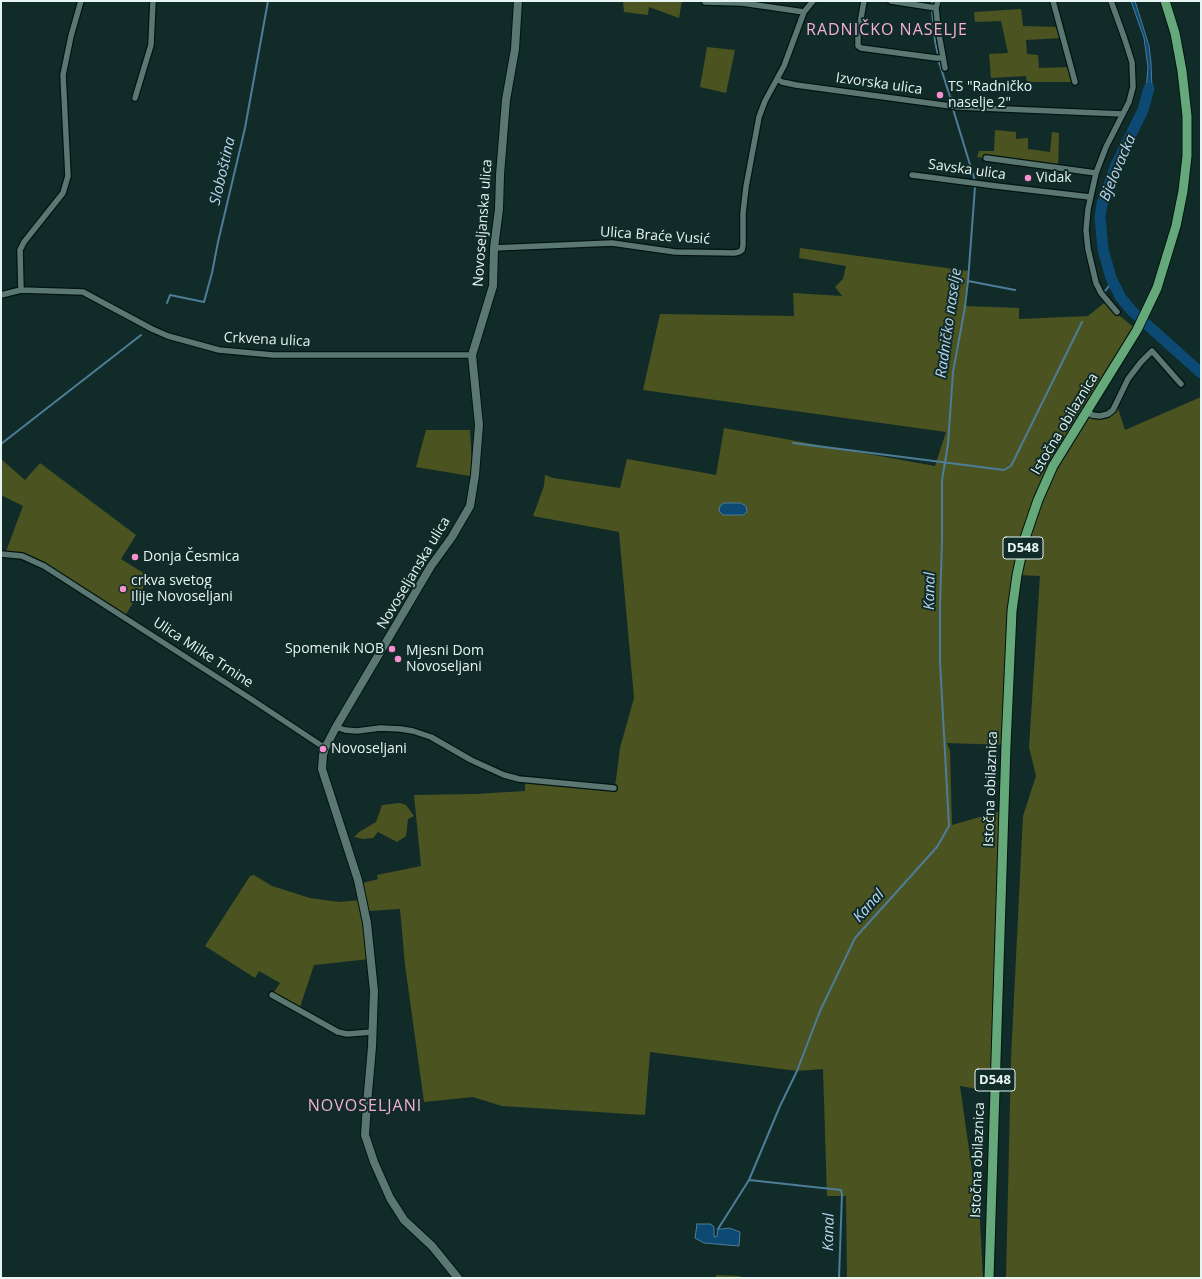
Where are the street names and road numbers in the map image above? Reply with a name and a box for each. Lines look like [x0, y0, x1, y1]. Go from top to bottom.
street label: Izvorska ulica [835, 70, 923, 98]
street label: Savska ulica [927, 156, 1007, 184]
street label: Novoseljanska ulica [470, 159, 496, 287]
street label: Ulica Braće Vusić [600, 224, 710, 248]
street label: Crkvena ulica [223, 329, 311, 351]
street label: Istočna obilaznica [1028, 370, 1102, 478]
street label: Novoseljanska ulica [374, 514, 454, 632]
road number: D548 [1003, 537, 1043, 559]
street label: Ulica Milke Trnine [150, 614, 256, 692]
street label: Istočna obilaznica [981, 731, 1001, 847]
road number: D548 [975, 1069, 1015, 1091]
street label: Istočna obilaznica [968, 1102, 988, 1218]

